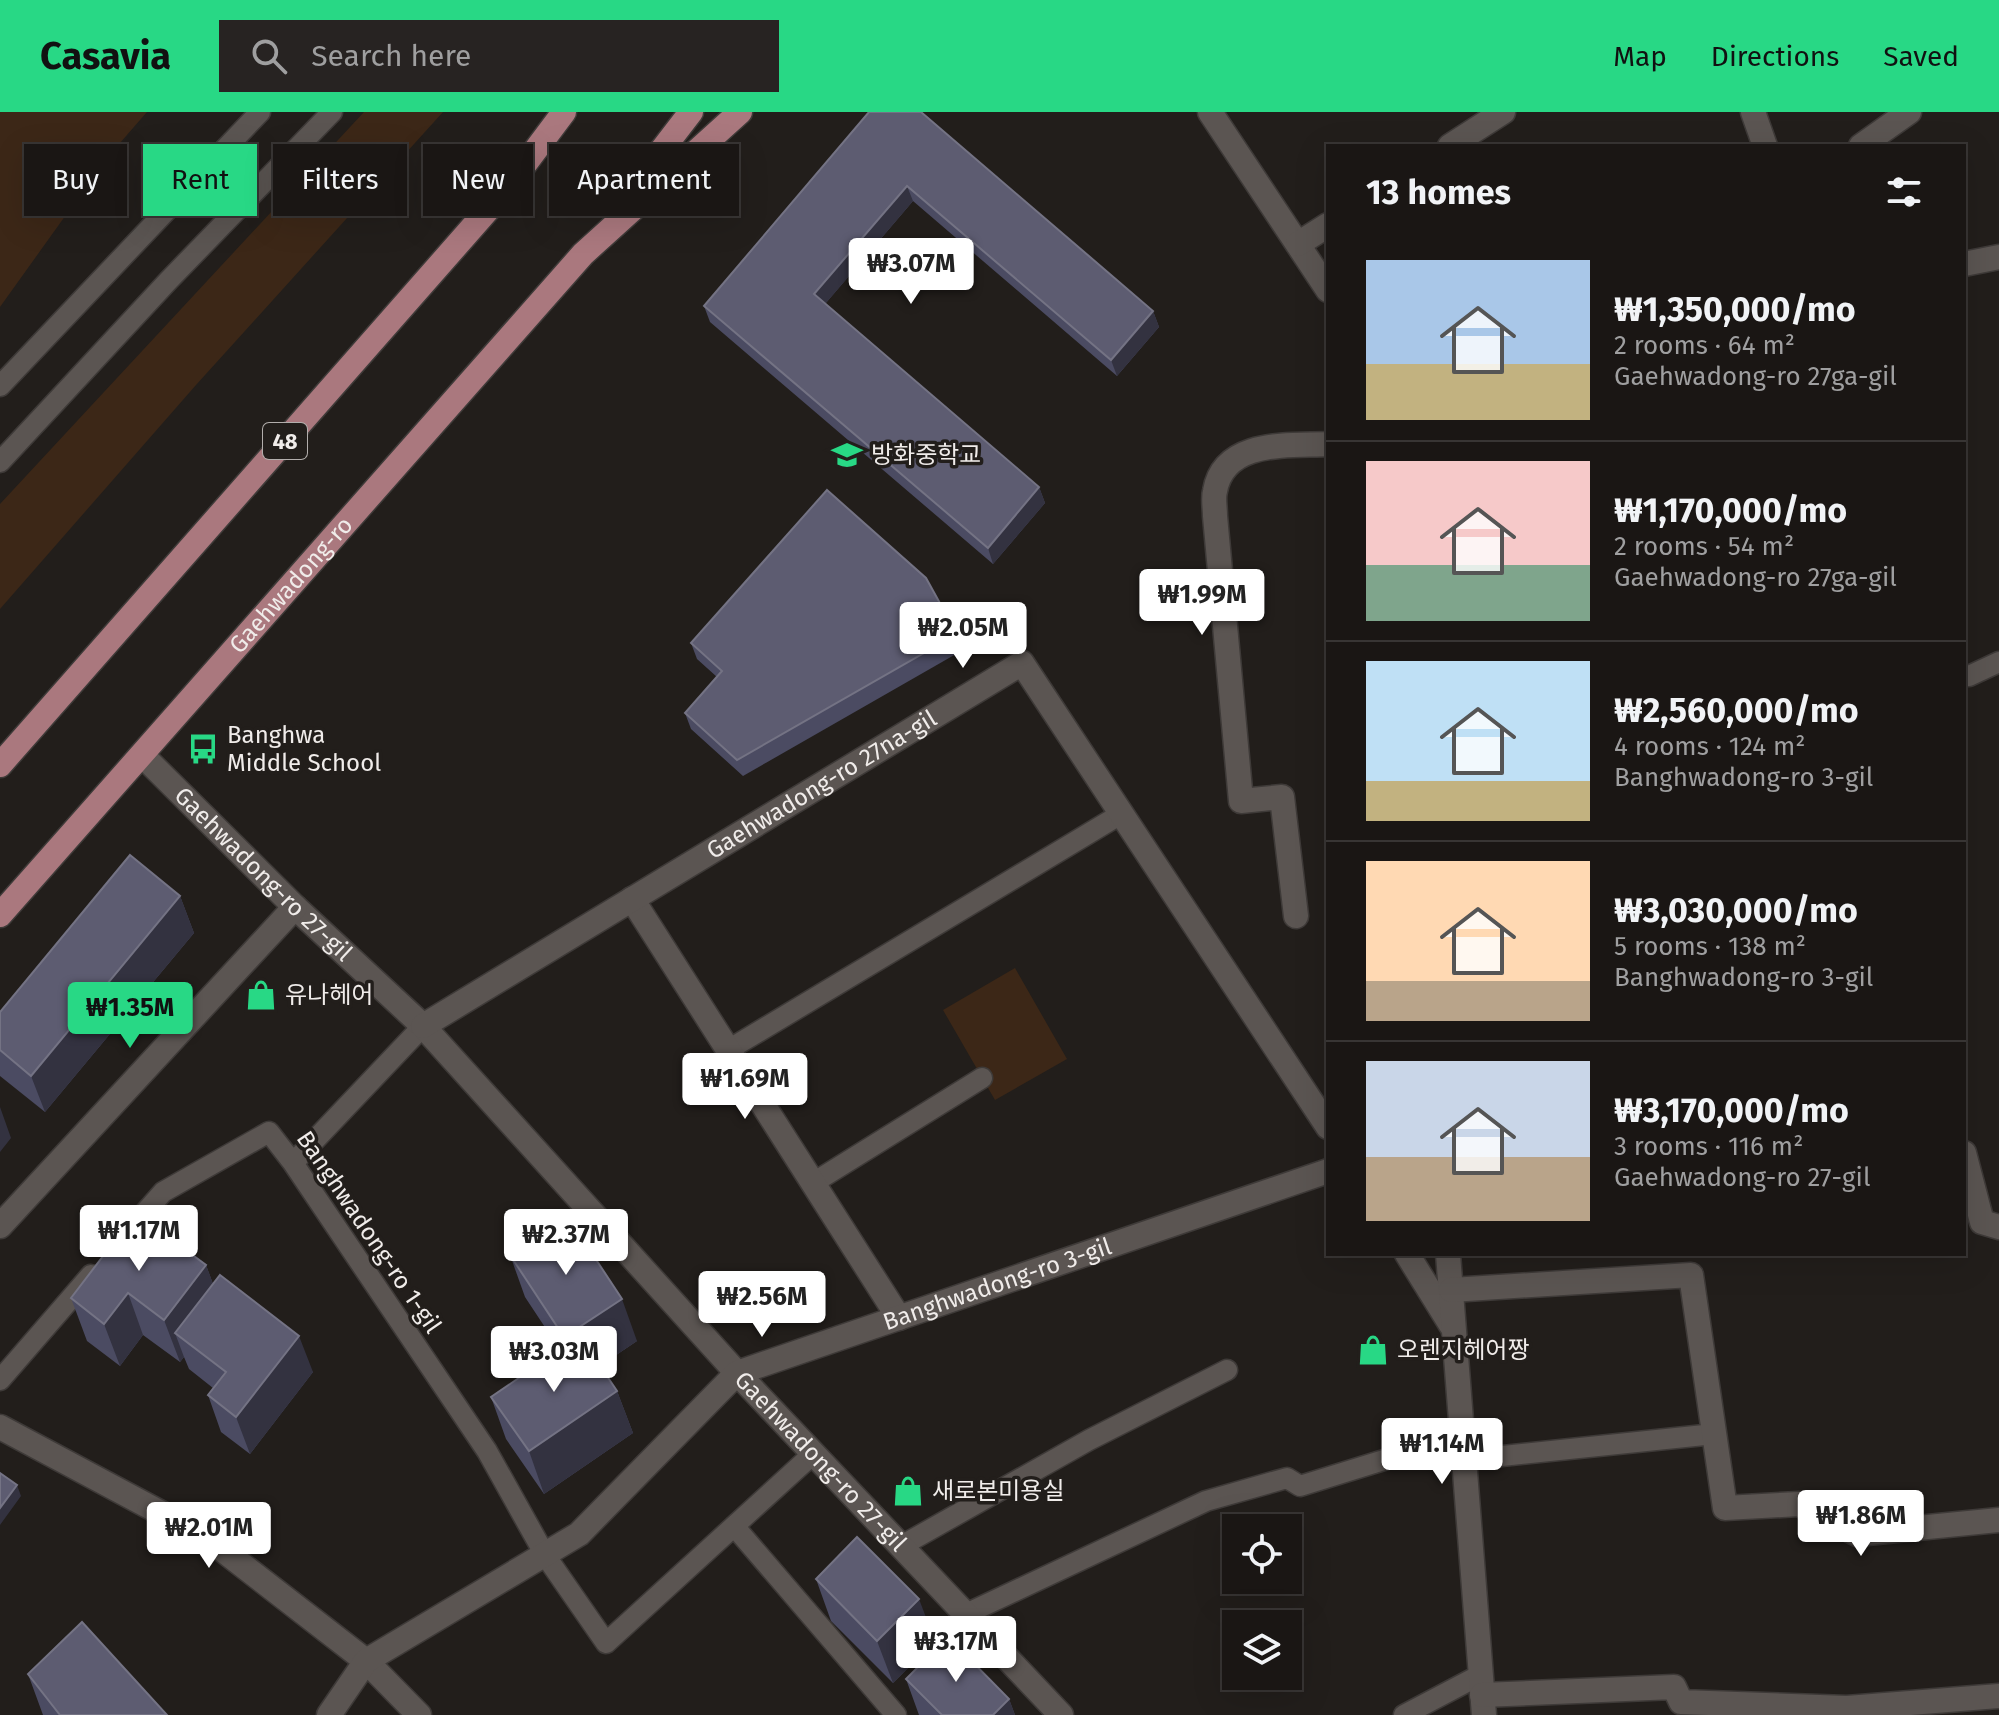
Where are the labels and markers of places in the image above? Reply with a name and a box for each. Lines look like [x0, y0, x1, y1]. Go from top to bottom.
pin: ₩3.07M [846, 238, 976, 306]
school or university icon: 방화중학교 [830, 438, 864, 472]
place label: 방화중학교 [871, 441, 981, 469]
pin: ₩1.99M [1137, 569, 1267, 637]
pin: ₩2.05M [898, 602, 1028, 670]
place label: Banghwa Middle School [227, 721, 381, 777]
bus stop icon: Banghwa Middle School [186, 732, 220, 766]
shop icon: 유나헤어 [244, 978, 278, 1012]
place label: 유나헤어 [285, 981, 373, 1009]
pin: ₩1.35M [65, 982, 195, 1050]
pin: ₩1.69M [680, 1053, 810, 1121]
pin: ₩1.17M [74, 1205, 204, 1273]
pin: ₩2.37M [501, 1209, 631, 1277]
pin: ₩2.56M [697, 1271, 827, 1339]
pin: ₩3.03M [489, 1326, 619, 1394]
shop icon: 오렌지헤어짱 [1356, 1333, 1390, 1367]
place label: 오렌지헤어짱 [1397, 1336, 1529, 1364]
pin: ₩1.14M [1377, 1418, 1507, 1486]
shop icon: 새로본미용실 [891, 1474, 925, 1508]
place label: 새로본미용실 [932, 1477, 1064, 1505]
pin: ₩1.86M [1796, 1490, 1926, 1558]
pin: ₩2.01M [144, 1502, 274, 1570]
pin: ₩3.17M [891, 1616, 1021, 1684]

